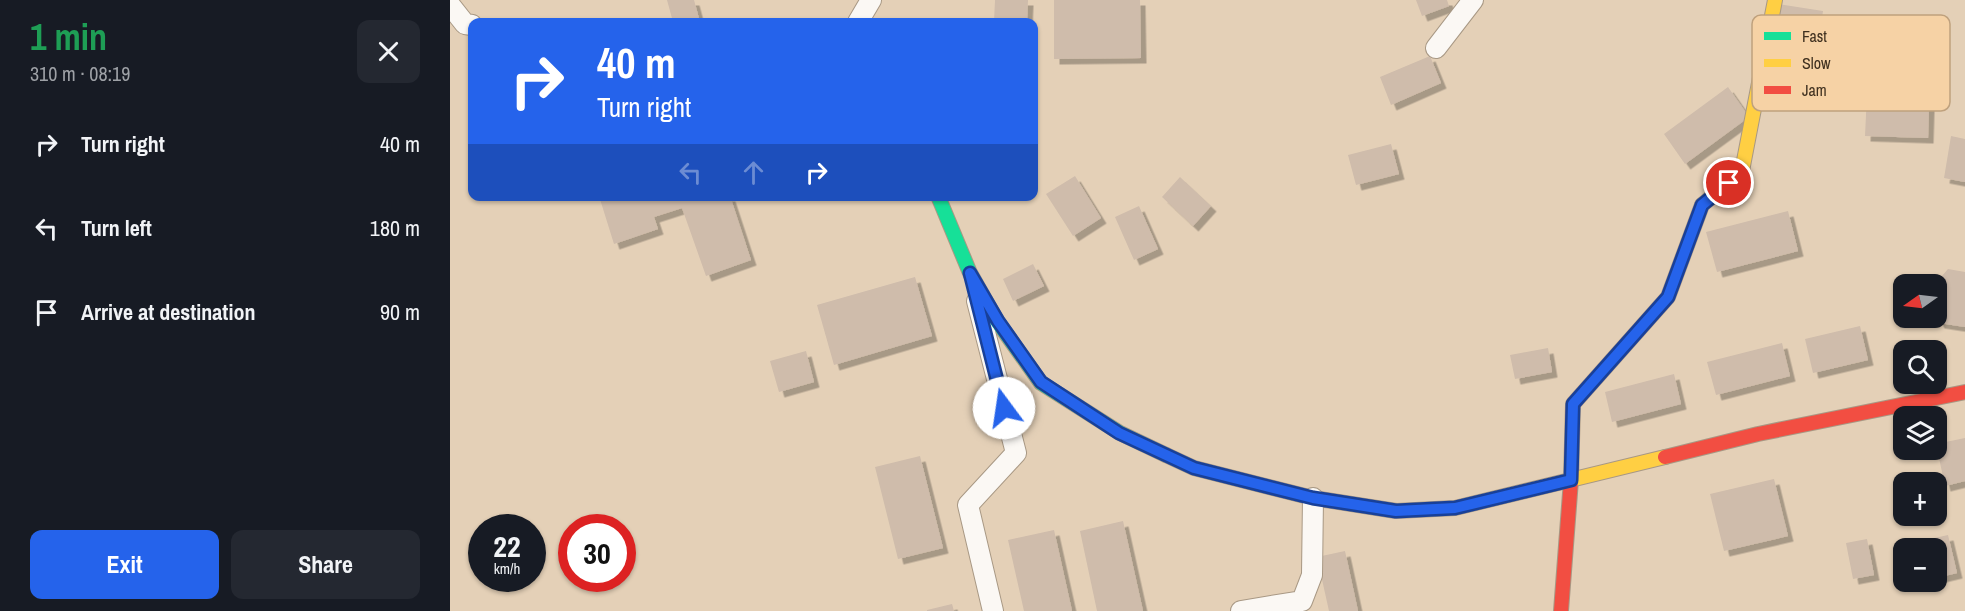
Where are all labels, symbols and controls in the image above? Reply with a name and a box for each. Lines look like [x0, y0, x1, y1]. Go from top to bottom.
text: 1 min [30, 13, 107, 61]
legend [1752, 15, 1950, 111]
button: close [357, 20, 420, 83]
text: Fast [1802, 25, 1827, 47]
text: 40 m [597, 35, 676, 91]
icon: right [498, 42, 576, 120]
text: Slow [1802, 52, 1831, 74]
text: 310 m · 08:19 [30, 60, 130, 87]
text: Jam [1802, 79, 1827, 101]
text: Turn right [597, 89, 691, 125]
icon: right [30, 128, 63, 161]
text: Turn right [81, 129, 165, 159]
text: 40 m [380, 129, 420, 159]
icon: left [674, 156, 707, 189]
icon: ahead [737, 156, 770, 189]
icon: right [800, 156, 833, 189]
pin [1703, 157, 1754, 208]
icon: arrive [1712, 166, 1745, 199]
icon: left [30, 212, 63, 245]
text: Turn left [81, 213, 152, 243]
text: 180 m [370, 213, 420, 243]
north arrow [1893, 274, 1947, 328]
map controls [1893, 274, 1947, 592]
icon: arrive [30, 296, 63, 329]
text: Arrive at destination [81, 297, 255, 327]
text: 90 m [380, 297, 420, 327]
button: search [1893, 340, 1947, 394]
position arrow [972, 376, 1036, 440]
button: layers [1893, 406, 1947, 460]
button: + [1893, 472, 1947, 526]
speed limit sign: 30 [558, 514, 636, 592]
text: 22 [493, 526, 521, 566]
button: Exit [30, 530, 219, 599]
button: Share [231, 530, 420, 599]
button: − [1893, 538, 1947, 592]
text: km/h [494, 558, 520, 579]

